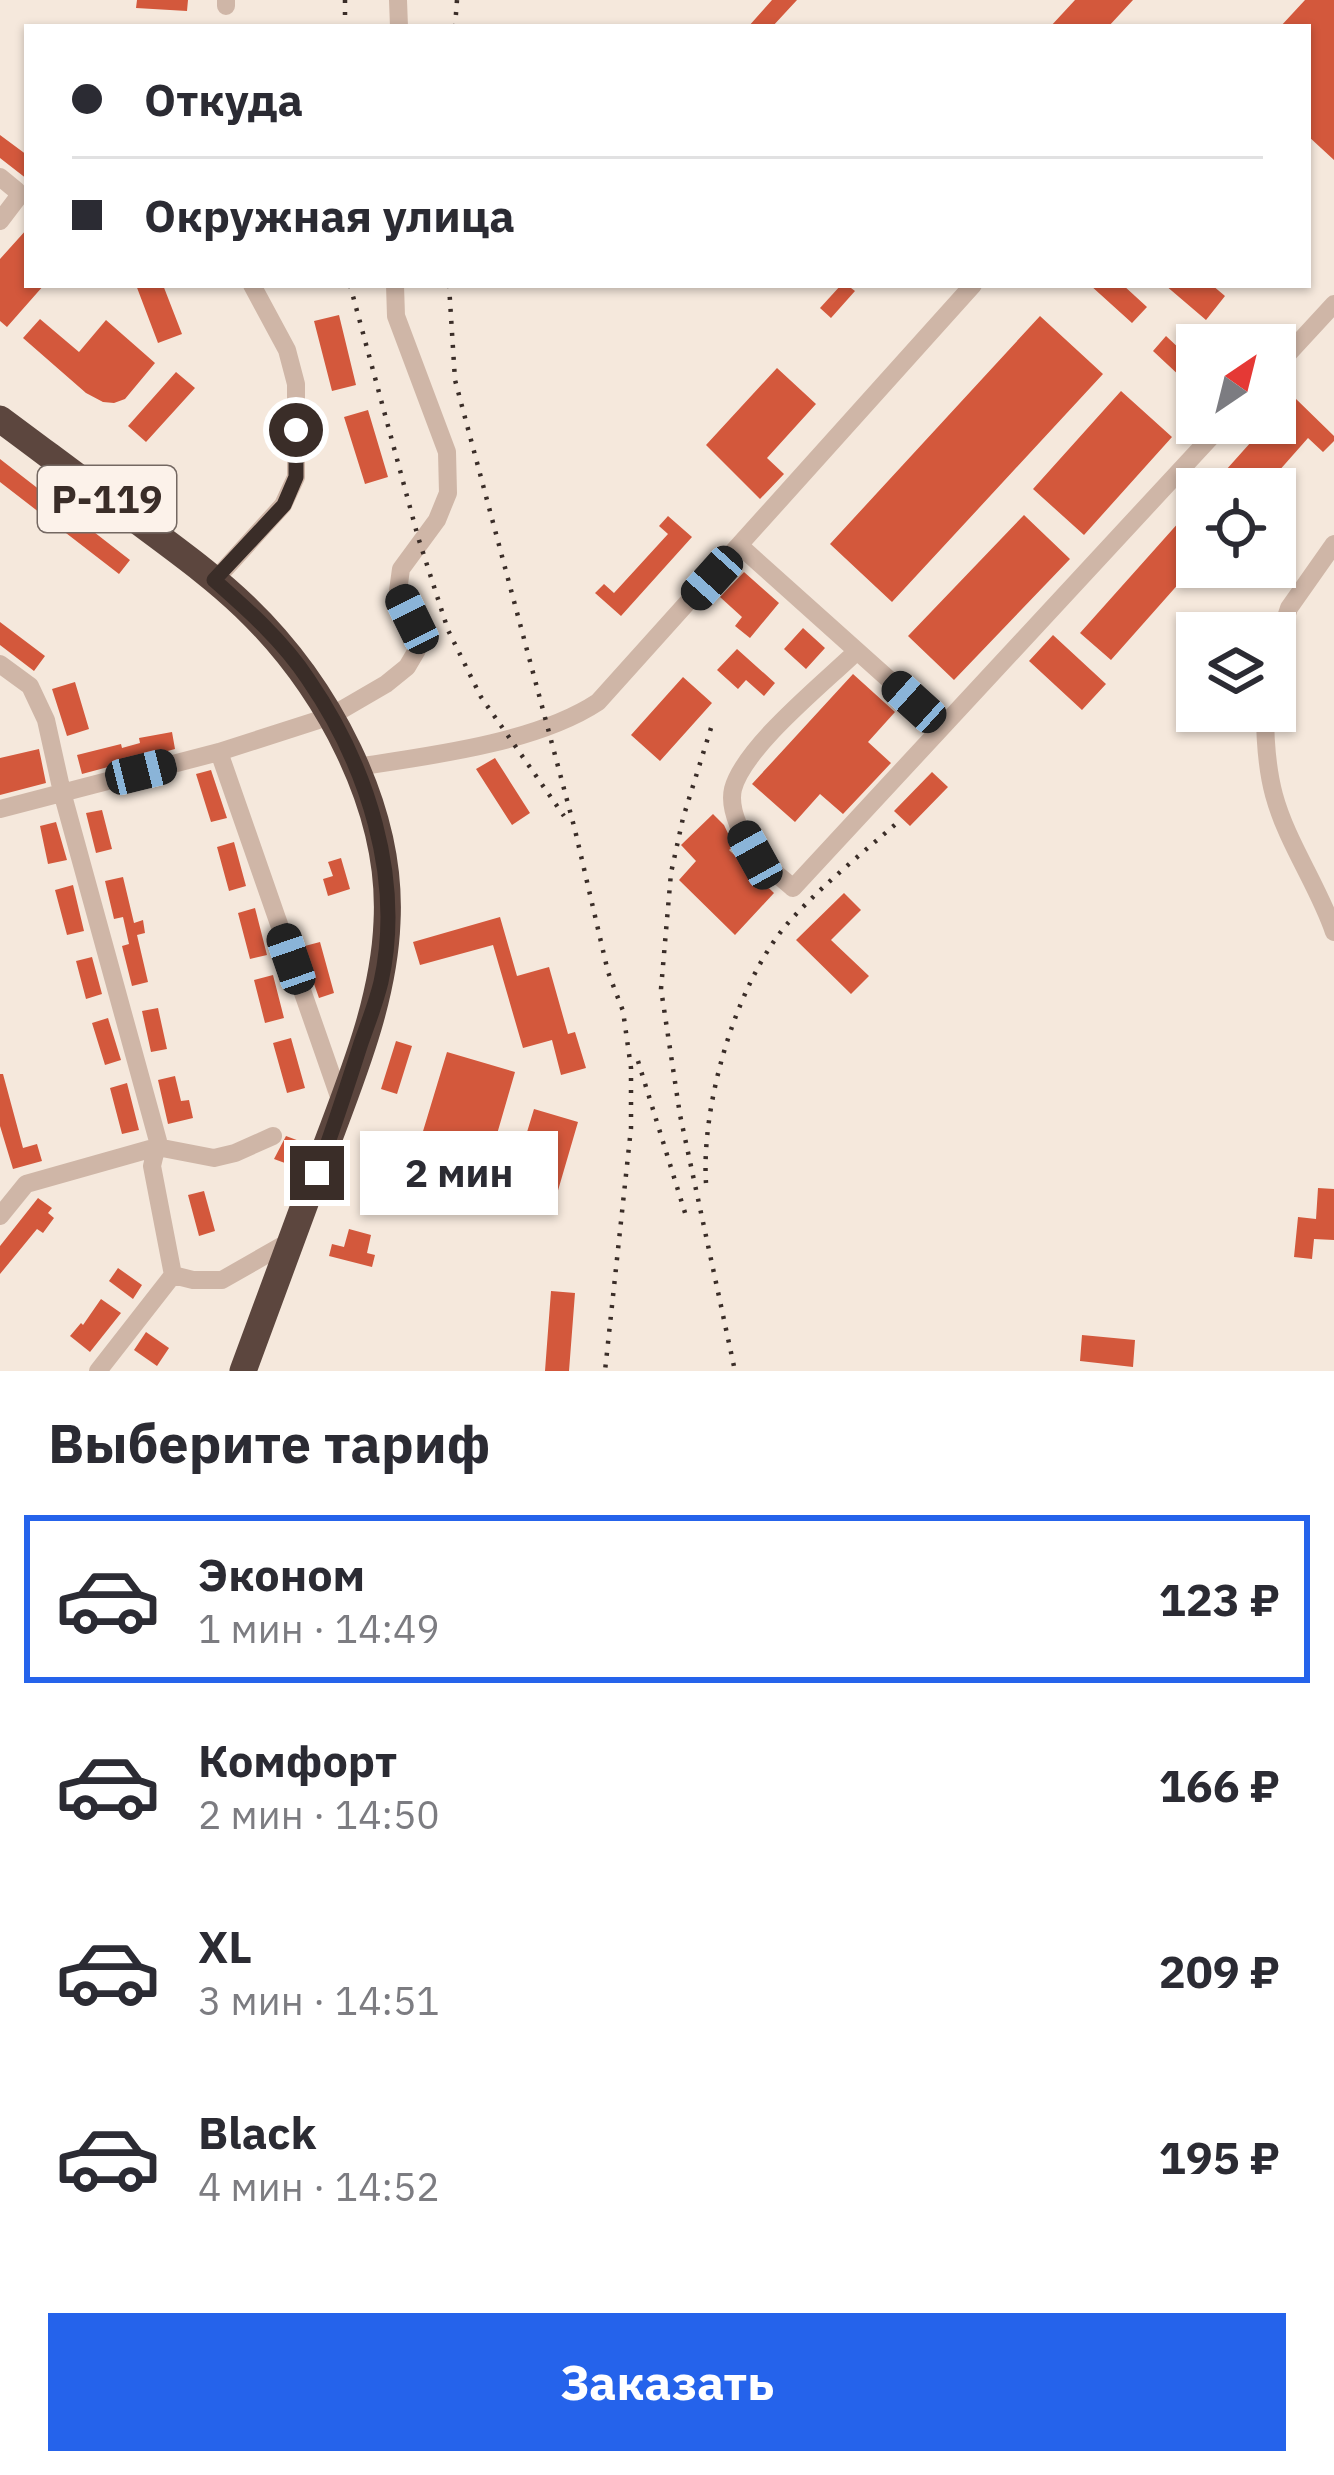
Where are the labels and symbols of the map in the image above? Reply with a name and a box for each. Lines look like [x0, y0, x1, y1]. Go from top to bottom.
north arrow [1176, 324, 1296, 444]
route start [269, 403, 323, 457]
road number: Р-119 [38, 466, 176, 532]
car [675, 539, 749, 617]
car [380, 579, 444, 659]
car [875, 665, 953, 739]
car [102, 746, 180, 798]
car [722, 815, 788, 895]
car [262, 919, 320, 999]
callout: 2 мин [359, 1131, 557, 1215]
route end [290, 1146, 344, 1200]

